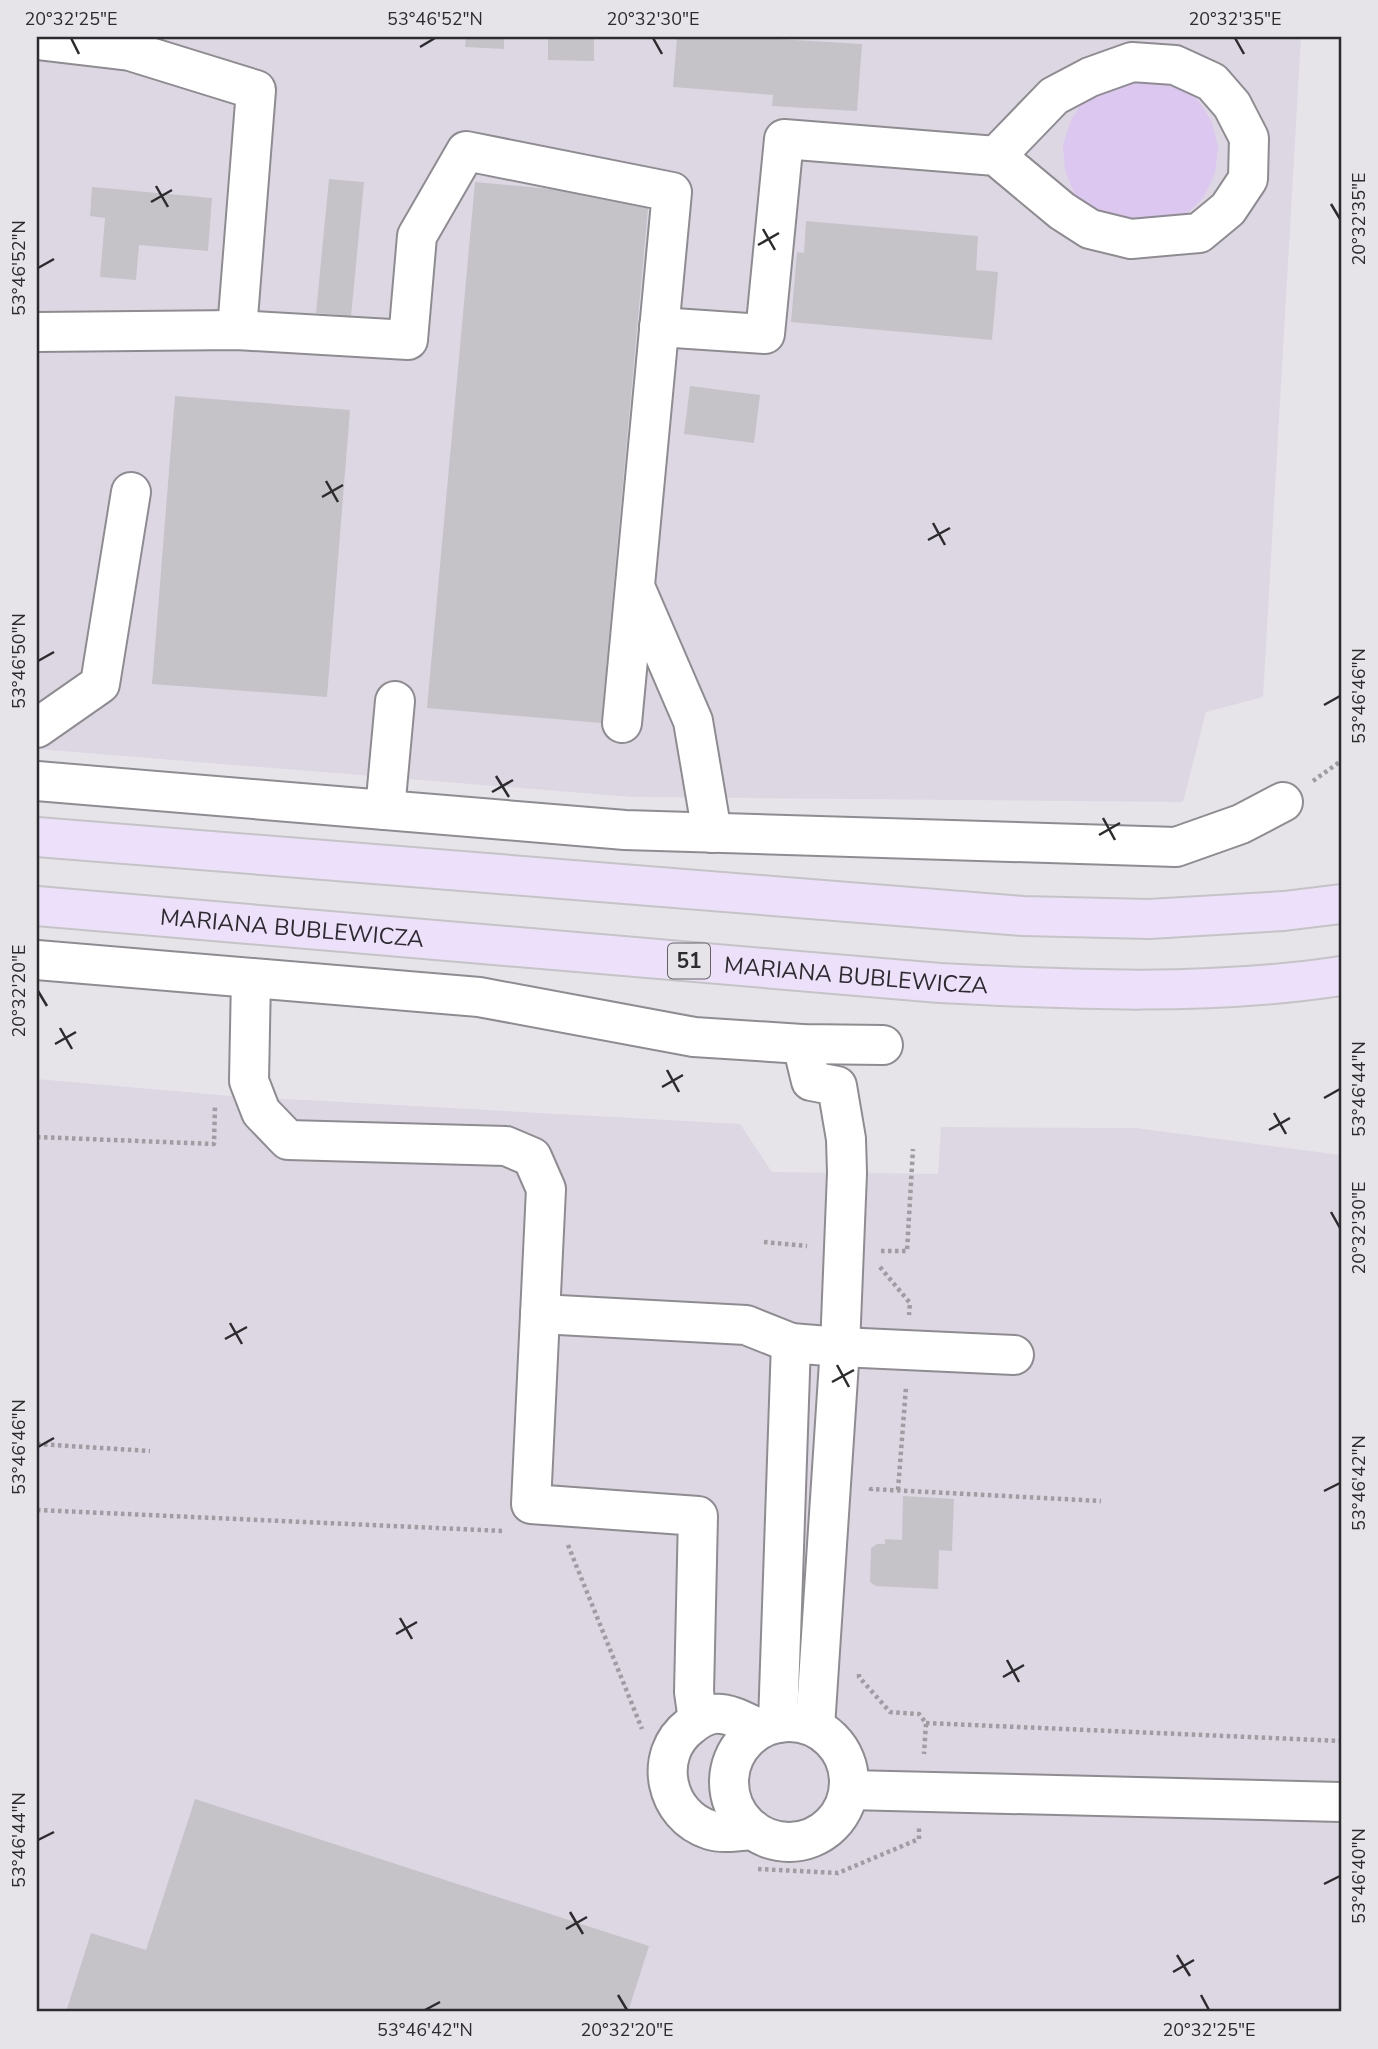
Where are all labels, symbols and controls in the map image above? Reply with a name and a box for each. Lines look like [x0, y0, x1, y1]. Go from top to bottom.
text: 20°32'25"E [25, 7, 118, 31]
text: 53°46'52"N [387, 7, 483, 31]
text: 20°32'30"E [607, 7, 700, 31]
text: 20°32'35"E [1189, 7, 1282, 31]
text: 20°32'35"E [1347, 173, 1371, 266]
text: 53°46'52"N [7, 220, 31, 316]
text: 53°46'50"N [7, 613, 31, 709]
text: 53°46'46"N [1347, 648, 1371, 744]
street label: MARIANA BUBLEWICZA [159, 902, 425, 955]
road number: 51 [668, 944, 710, 978]
text: 20°32'20"E [7, 945, 31, 1038]
street label: MARIANA BUBLEWICZA [723, 950, 989, 1001]
text: 53°46'44"N [1347, 1041, 1371, 1137]
text: 20°32'30"E [1347, 1182, 1371, 1275]
text: 53°46'46"N [7, 1399, 31, 1495]
text: 53°46'42"N [1347, 1435, 1371, 1531]
text: 53°46'44"N [7, 1792, 31, 1888]
text: 53°46'40"N [1347, 1828, 1371, 1924]
text: 53°46'42"N [377, 2018, 473, 2042]
text: 20°32'20"E [581, 2018, 674, 2042]
text: 20°32'25"E [1163, 2018, 1256, 2042]

